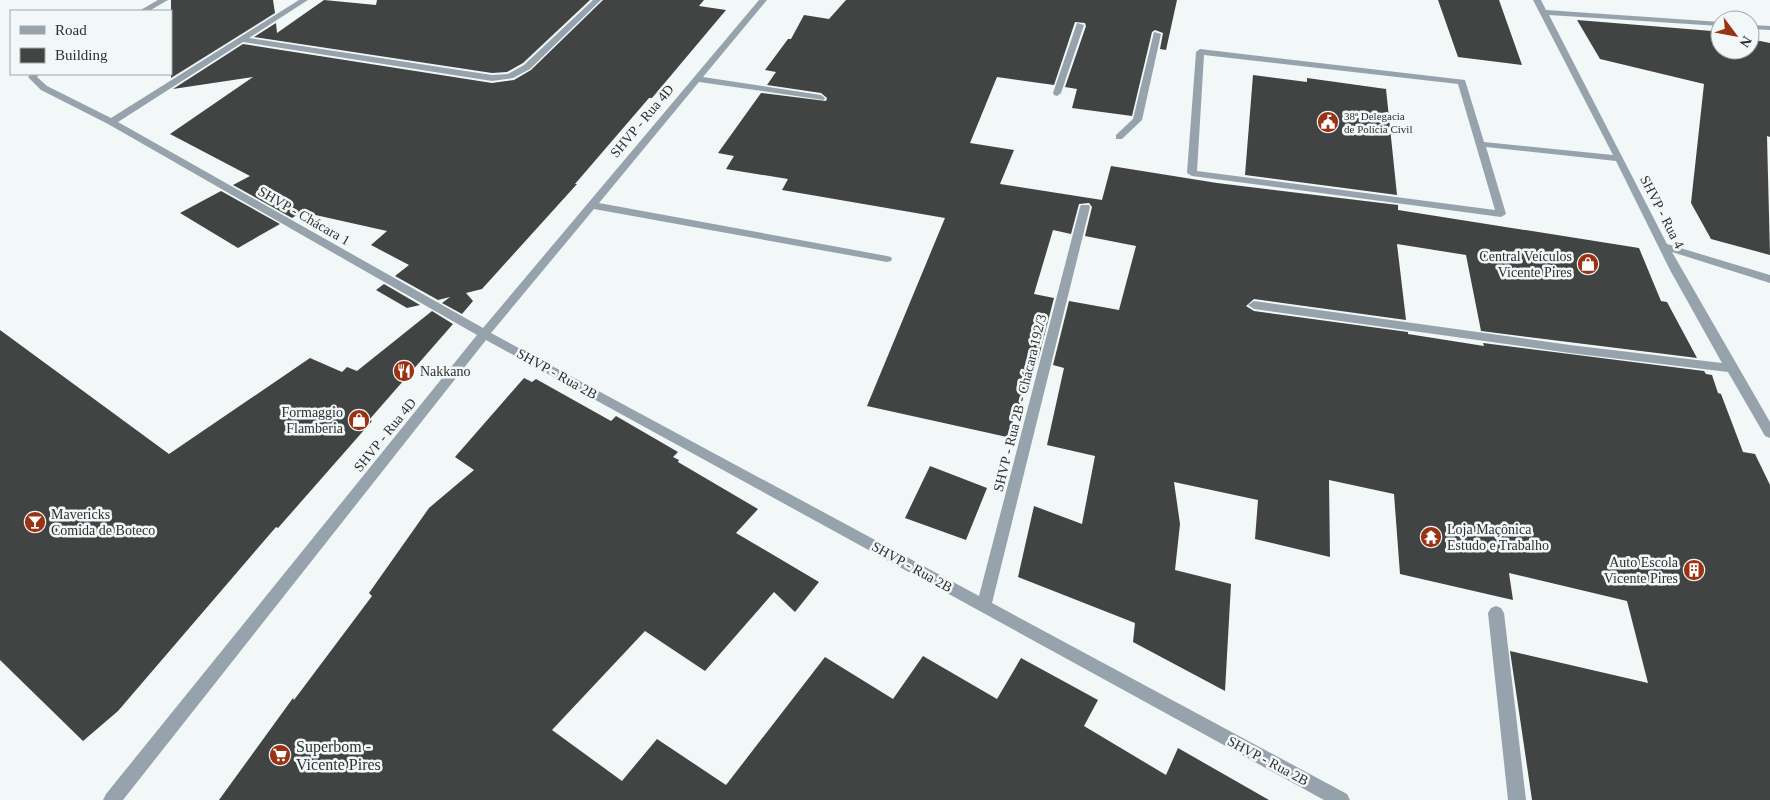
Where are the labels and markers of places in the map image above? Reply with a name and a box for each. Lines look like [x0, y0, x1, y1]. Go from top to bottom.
public building icon: 38ª Delegacia de Polícia Civil [1316, 110, 1340, 134]
place label: 38ª Delegacia de Polícia Civil [1344, 110, 1412, 135]
place label: Central Veículos Vicente Pires [1479, 249, 1572, 280]
shop icon: Central Veículos Vicente Pires [1576, 252, 1600, 276]
restaurant icon: Nakkano [392, 359, 416, 383]
place label: Nakkano [420, 364, 471, 379]
place label: Formaggio Flamberia [282, 405, 344, 436]
shop icon: Formaggio Flamberia [347, 408, 371, 432]
place label: Mavericks Comida de Boteco [51, 507, 155, 538]
bar icon: Mavericks Comida de Boteco [23, 510, 47, 534]
place label: Loja Maçônica Estudo e Trabalho [1447, 522, 1549, 553]
temple icon: Loja Maçônica Estudo e Trabalho [1419, 525, 1443, 549]
place label: Auto Escola Vicente Pires [1604, 555, 1679, 586]
building icon: Auto Escola Vicente Pires [1682, 558, 1706, 582]
place label: Superbom - Vicente Pires [296, 738, 381, 773]
supermarket icon: Superbom - Vicente Pires [268, 743, 292, 767]

